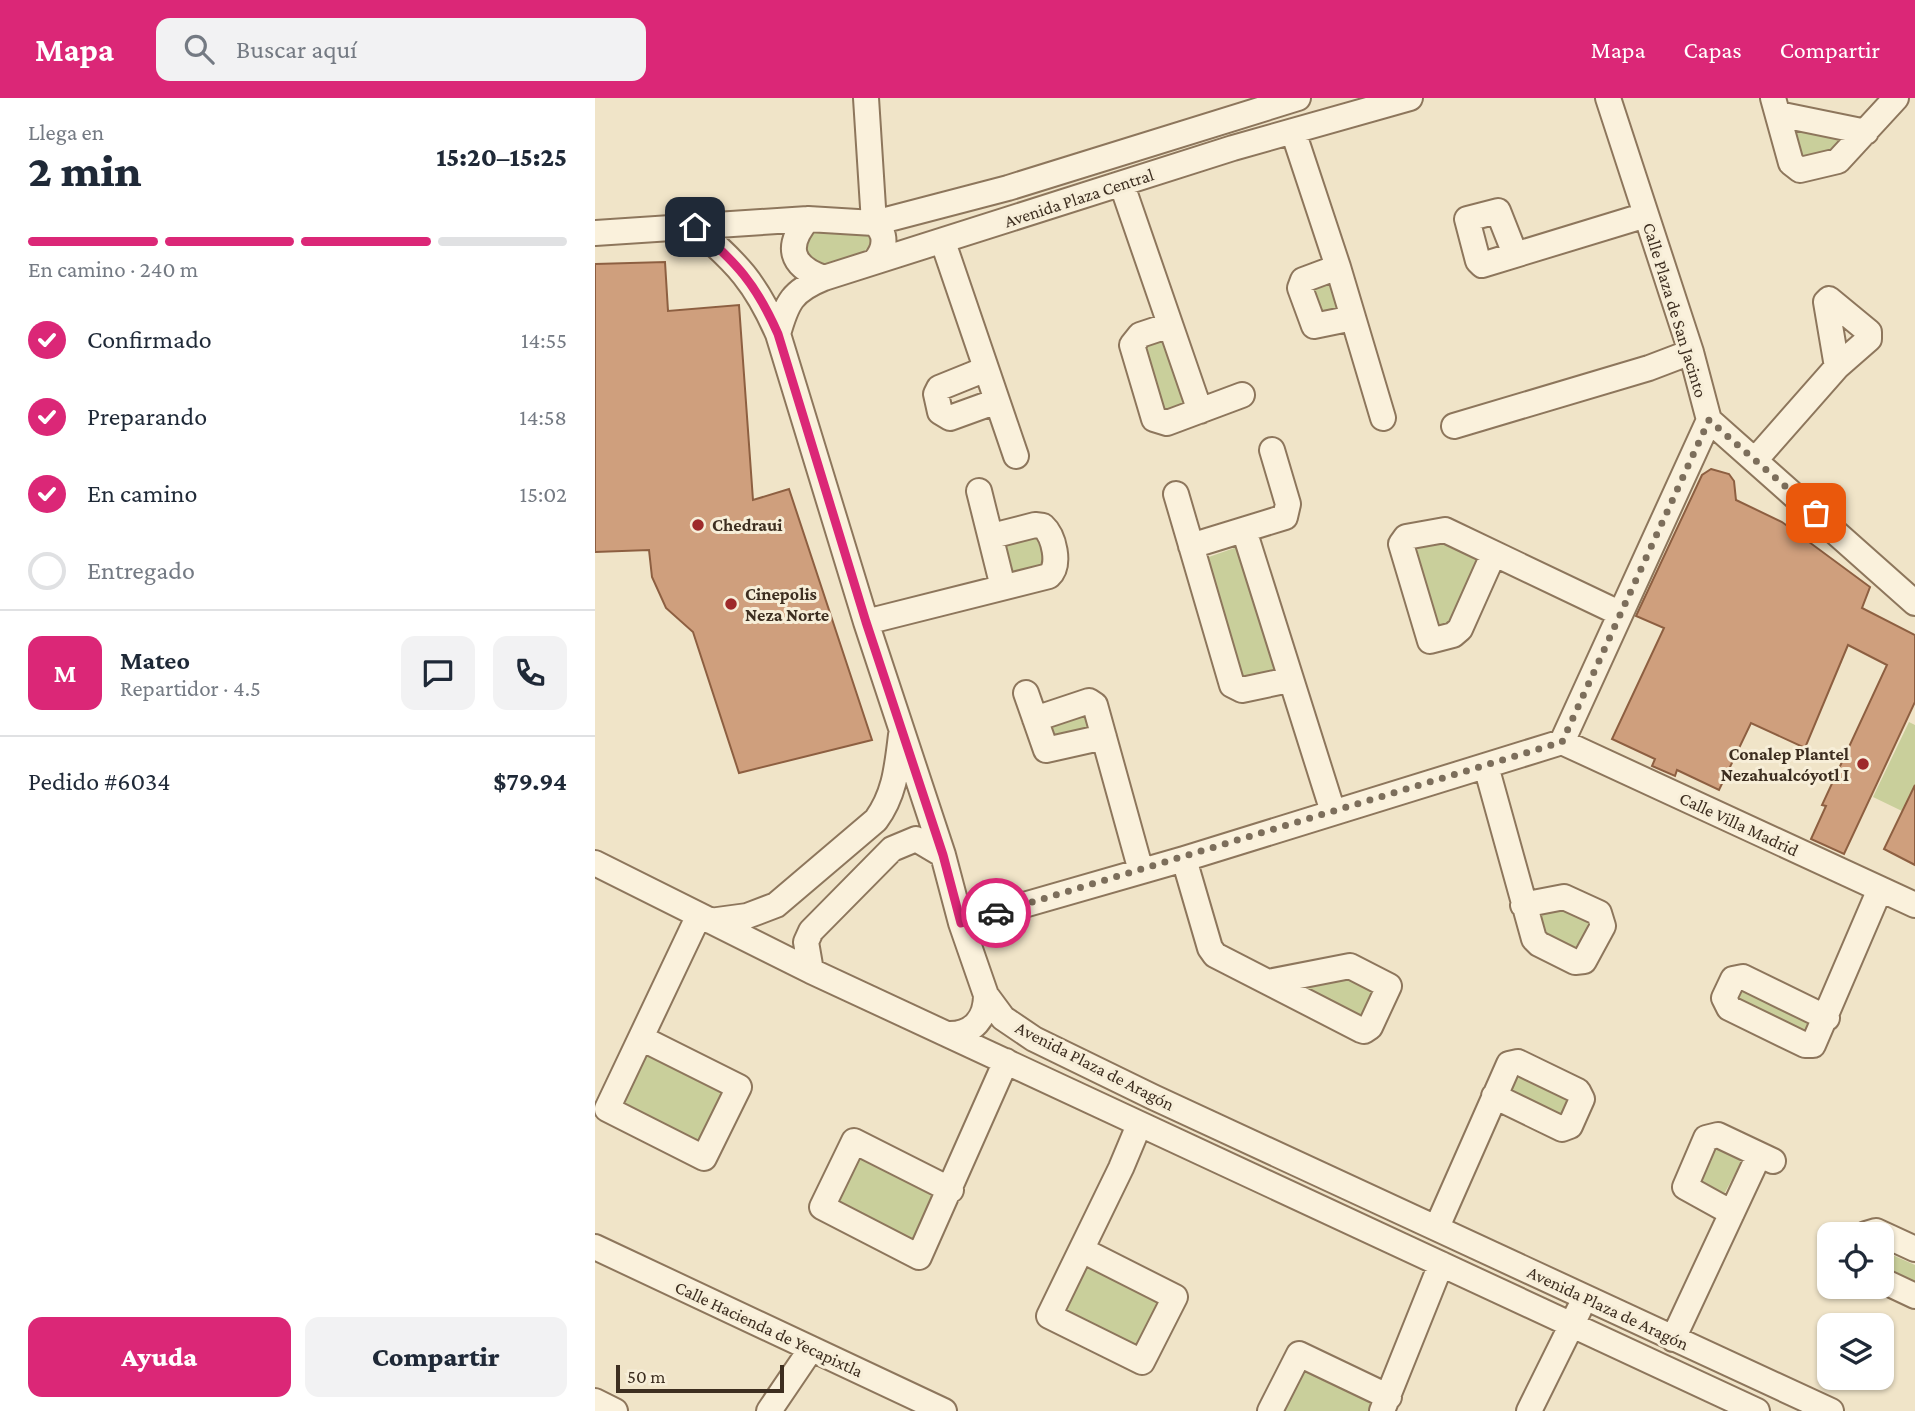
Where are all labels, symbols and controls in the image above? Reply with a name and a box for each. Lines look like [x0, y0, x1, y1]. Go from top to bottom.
search box [156, 18, 646, 81]
icon: search [180, 30, 218, 68]
text: Mapa [35, 31, 114, 68]
text: Buscar aquí [236, 35, 357, 64]
text: Mapa [1591, 36, 1646, 63]
text: Capas [1684, 36, 1742, 63]
text: Compartir [1780, 36, 1880, 63]
text: Llega en [28, 119, 104, 145]
text: 15:20–15:25 [436, 143, 567, 172]
text: 2 min [28, 145, 142, 196]
street label: Avenida Plaza Central [1002, 164, 1157, 232]
pin [665, 197, 725, 257]
icon: home [676, 208, 714, 246]
street label: Calle Plaza de San Jacinto [1639, 220, 1711, 400]
text: En camino · 240 m [28, 256, 198, 282]
icon: check [28, 321, 66, 359]
text: Confirmado [87, 325, 212, 354]
text: 14:55 [521, 327, 567, 353]
icon: check [28, 398, 66, 436]
text: Preparando [87, 402, 207, 431]
text: 14:58 [519, 404, 567, 430]
icon: check [28, 475, 66, 513]
text: En camino [87, 479, 197, 508]
text: 15:02 [520, 481, 567, 507]
pin [1786, 483, 1846, 543]
icon: bag [1797, 494, 1835, 532]
place label: Chedraui [712, 515, 783, 535]
marker: Chedraui [690, 517, 706, 533]
text: Entregado [87, 556, 195, 585]
place label: Cinepolis Neza Norte [745, 584, 829, 625]
marker: Cinepolis Neza Norte [723, 596, 739, 612]
button: chat [401, 636, 475, 710]
button: phone [493, 636, 567, 710]
text: Mateo [120, 646, 190, 675]
text: M [54, 659, 76, 688]
text: Repartidor · 4.5 [120, 675, 261, 701]
place label: Conalep Plantel Nezahualcóyotl I [1721, 744, 1849, 785]
marker: Conalep Plantel Nezahualcóyotl I [1855, 756, 1871, 772]
text: Pedido #6034 [28, 767, 171, 796]
text: $79.94 [493, 767, 567, 796]
street label: Calle Villa Madrid [1676, 788, 1802, 861]
courier [961, 878, 1031, 948]
icon: car [977, 894, 1015, 932]
street label: Avenida Plaza de Aragón [1012, 1017, 1178, 1115]
map controls [1817, 1222, 1894, 1390]
button: locate [1817, 1222, 1894, 1299]
street label: Avenida Plaza de Aragón [1524, 1262, 1692, 1354]
street label: Calle Hacienda de Yecapixtla [672, 1277, 866, 1381]
button: layers [1817, 1313, 1894, 1390]
button: Ayuda [28, 1317, 291, 1397]
button: Compartir [305, 1317, 567, 1397]
scale bar [616, 1362, 784, 1394]
text: 50 m [627, 1366, 666, 1387]

